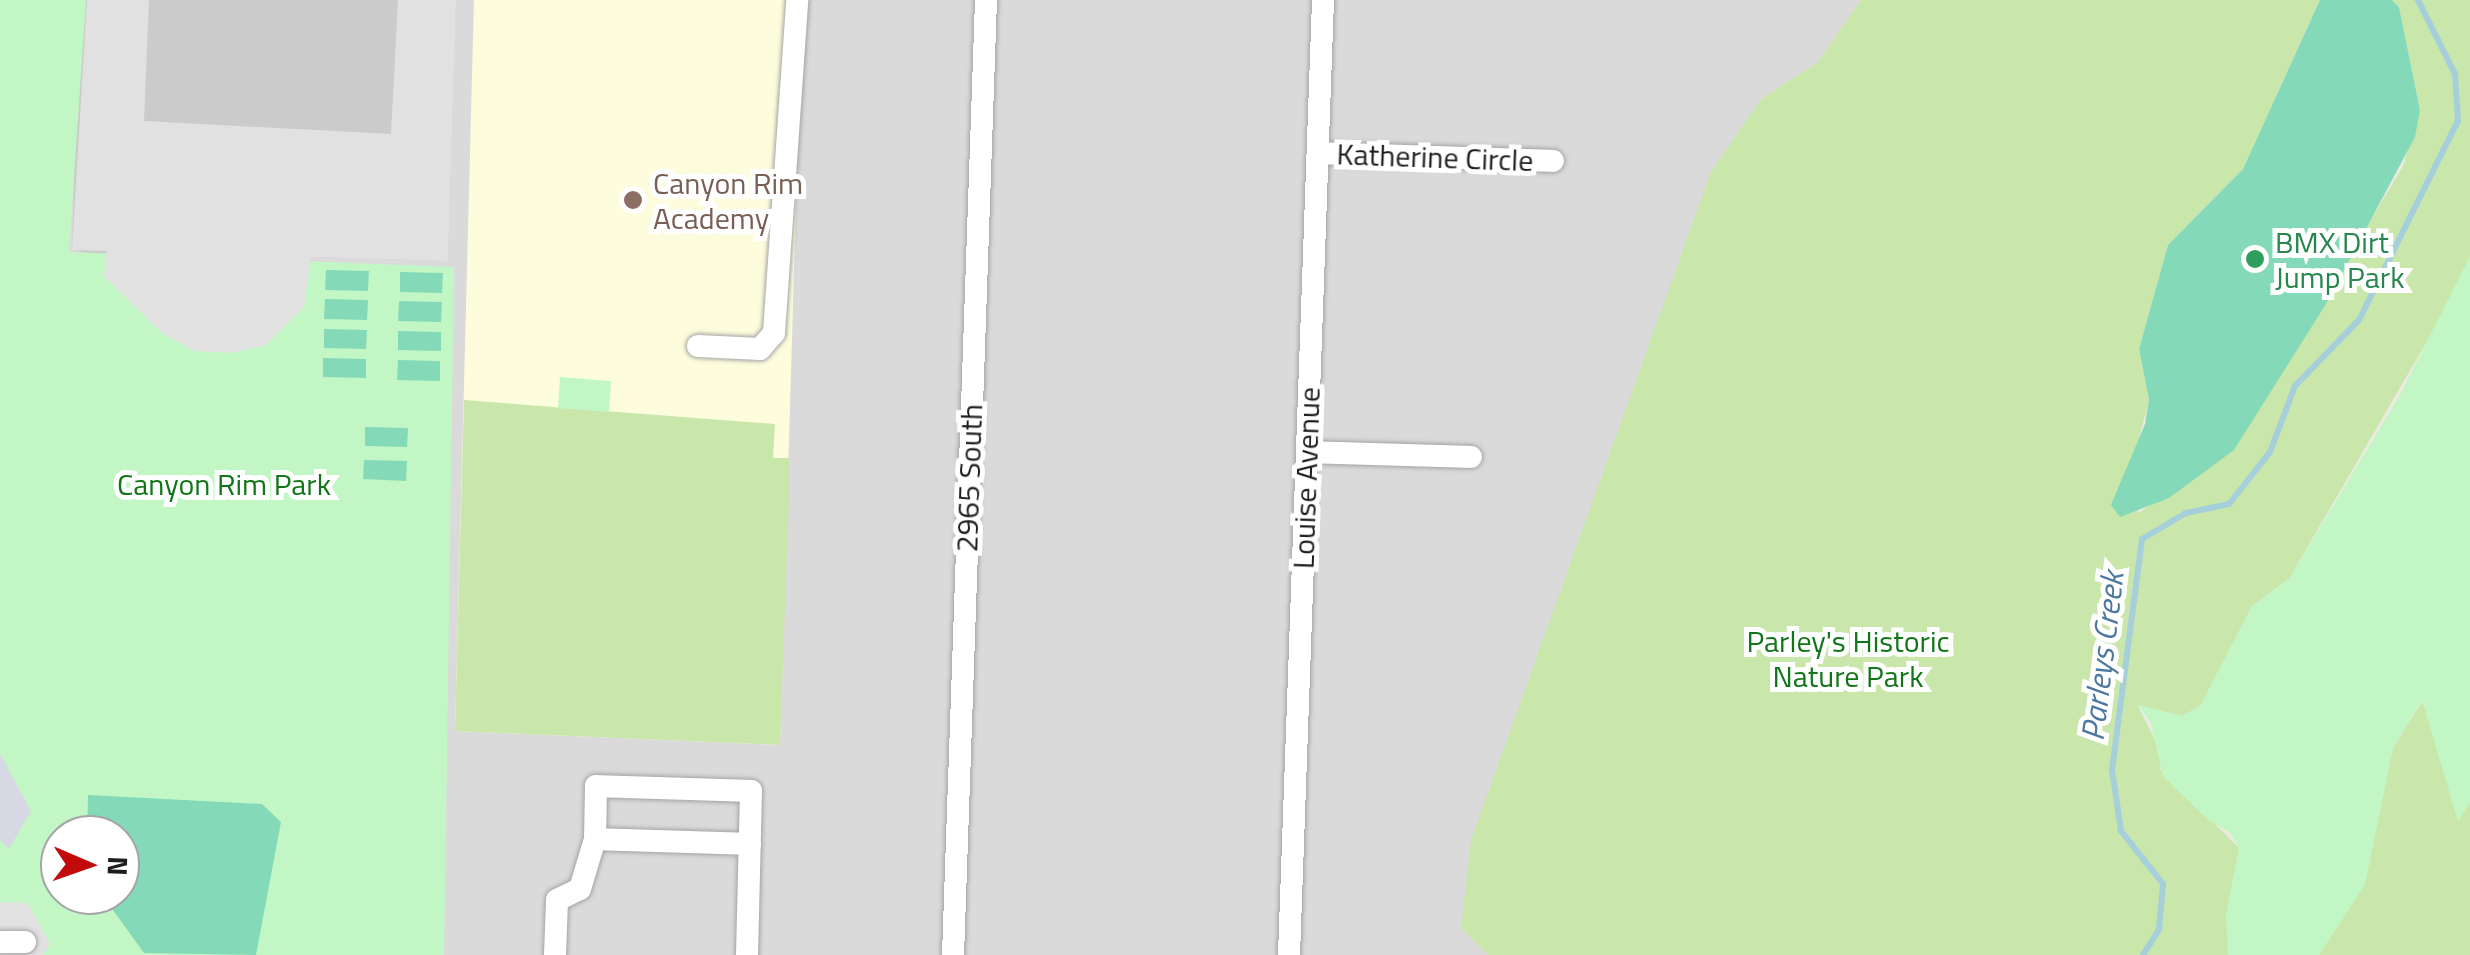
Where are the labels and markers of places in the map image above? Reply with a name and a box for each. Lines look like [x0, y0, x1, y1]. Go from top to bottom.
place label: Canyon Rim Academy [653, 165, 803, 236]
marker: Canyon Rim Academy [622, 189, 644, 211]
place label: BMX Dirt Jump Park [2275, 224, 2405, 294]
marker: BMX Dirt Jump Park [2244, 248, 2266, 270]

